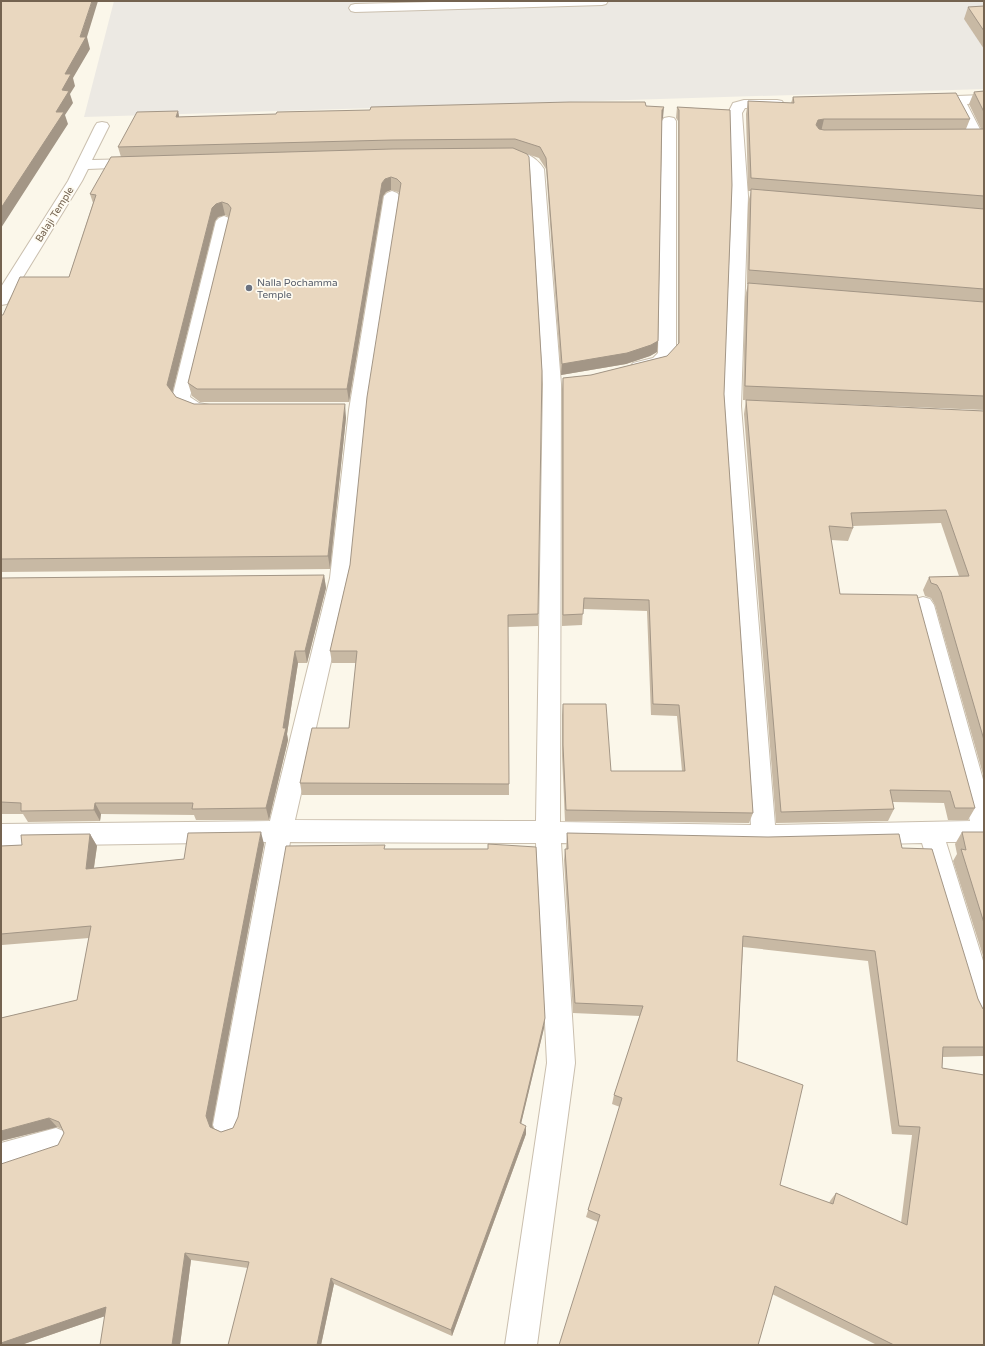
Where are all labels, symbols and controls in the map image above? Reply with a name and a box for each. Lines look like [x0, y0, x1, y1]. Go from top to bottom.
street label: Balaji Temple [33, 184, 77, 244]
place label: Nalla Pochamma Temple [257, 277, 338, 301]
marker: Nalla Pochamma Temple [244, 283, 254, 293]

